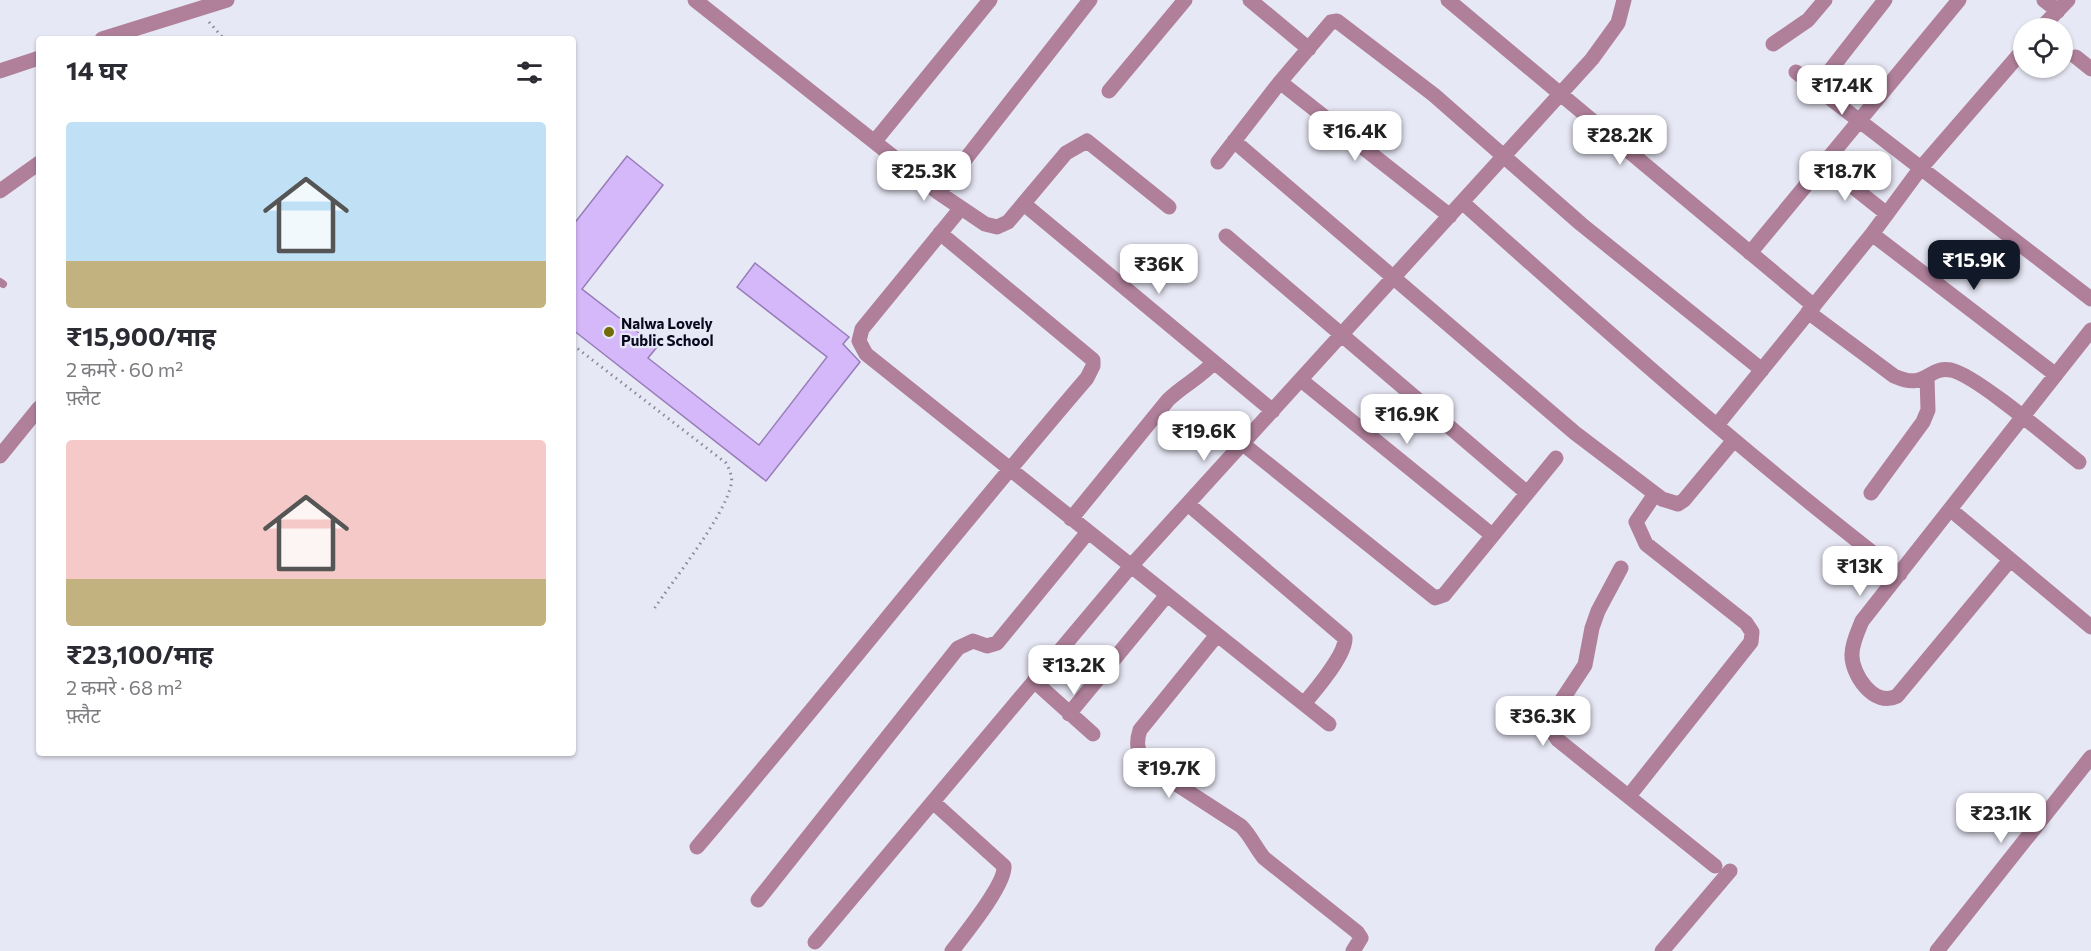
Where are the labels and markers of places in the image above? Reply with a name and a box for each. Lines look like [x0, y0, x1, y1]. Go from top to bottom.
pin: ₹17.4K [1793, 65, 1891, 116]
pin: ₹16.4K [1306, 111, 1404, 162]
pin: ₹28.2K [1571, 115, 1669, 166]
pin: ₹25.3K [875, 151, 973, 202]
pin: ₹18.7K [1796, 151, 1894, 202]
pin: ₹15.9K [1925, 240, 2023, 291]
pin: ₹36K [1123, 244, 1195, 295]
place label: Nalwa Lovely Public School [621, 314, 714, 349]
marker: Nalwa Lovely Public School [602, 325, 616, 339]
pin: ₹16.9K [1358, 394, 1456, 445]
pin: ₹19.6K [1155, 411, 1253, 462]
pin: ₹13K [1824, 546, 1896, 597]
pin: ₹13.2K [1025, 645, 1123, 696]
pin: ₹36.3K [1494, 696, 1592, 747]
pin: ₹19.7K [1120, 748, 1218, 799]
pin: ₹23.1K [1952, 793, 2050, 844]

